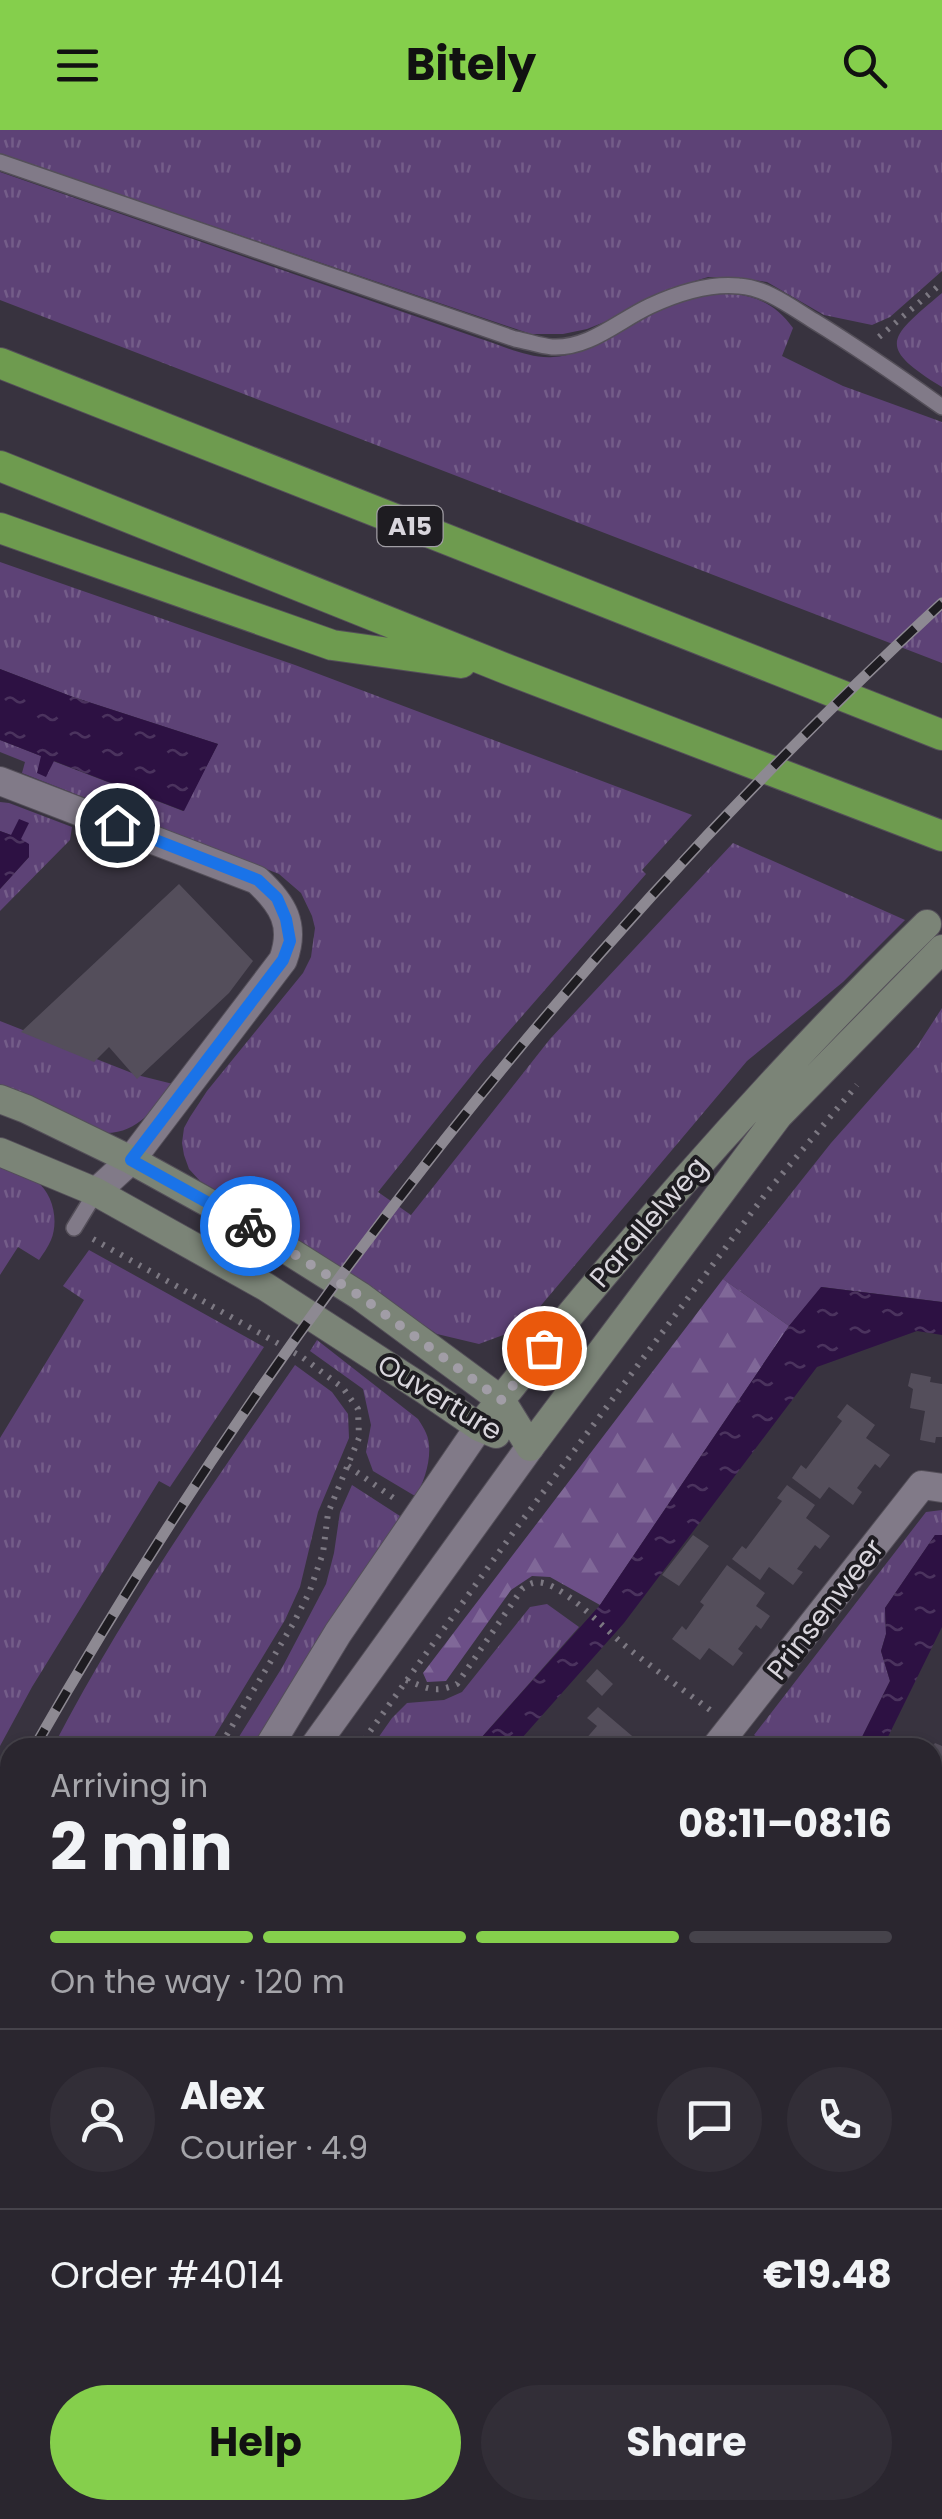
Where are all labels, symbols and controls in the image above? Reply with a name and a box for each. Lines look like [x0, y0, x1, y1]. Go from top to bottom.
text: Bitely [406, 33, 536, 96]
icon: menu [50, 38, 105, 93]
icon: search [837, 38, 892, 93]
road number: A15 [378, 506, 442, 546]
pin [75, 783, 160, 868]
icon: home [90, 798, 145, 853]
street label: Parallelweg [581, 1148, 716, 1296]
courier [200, 1176, 300, 1276]
icon: bike [223, 1199, 278, 1254]
pin [502, 1306, 587, 1391]
icon: bag [517, 1321, 572, 1376]
street label: Ouverture [370, 1345, 510, 1450]
street label: Prinsenweer [758, 1531, 893, 1688]
text: Arriving in [50, 1763, 208, 1808]
text: 08:11–08:16 [678, 1797, 892, 1850]
text: 2 min [50, 1802, 233, 1893]
text: On the way · 120 m [50, 1959, 345, 2004]
button: person [50, 2067, 155, 2172]
button: chat [657, 2067, 762, 2172]
button: phone [787, 2067, 892, 2172]
text: Alex [180, 2069, 265, 2122]
text: Courier · 4.9 [180, 2125, 368, 2170]
text: Order #4014 [50, 2248, 283, 2301]
text: €19.48 [763, 2248, 892, 2301]
button: Help [50, 2385, 461, 2500]
button: Share [481, 2385, 892, 2500]

